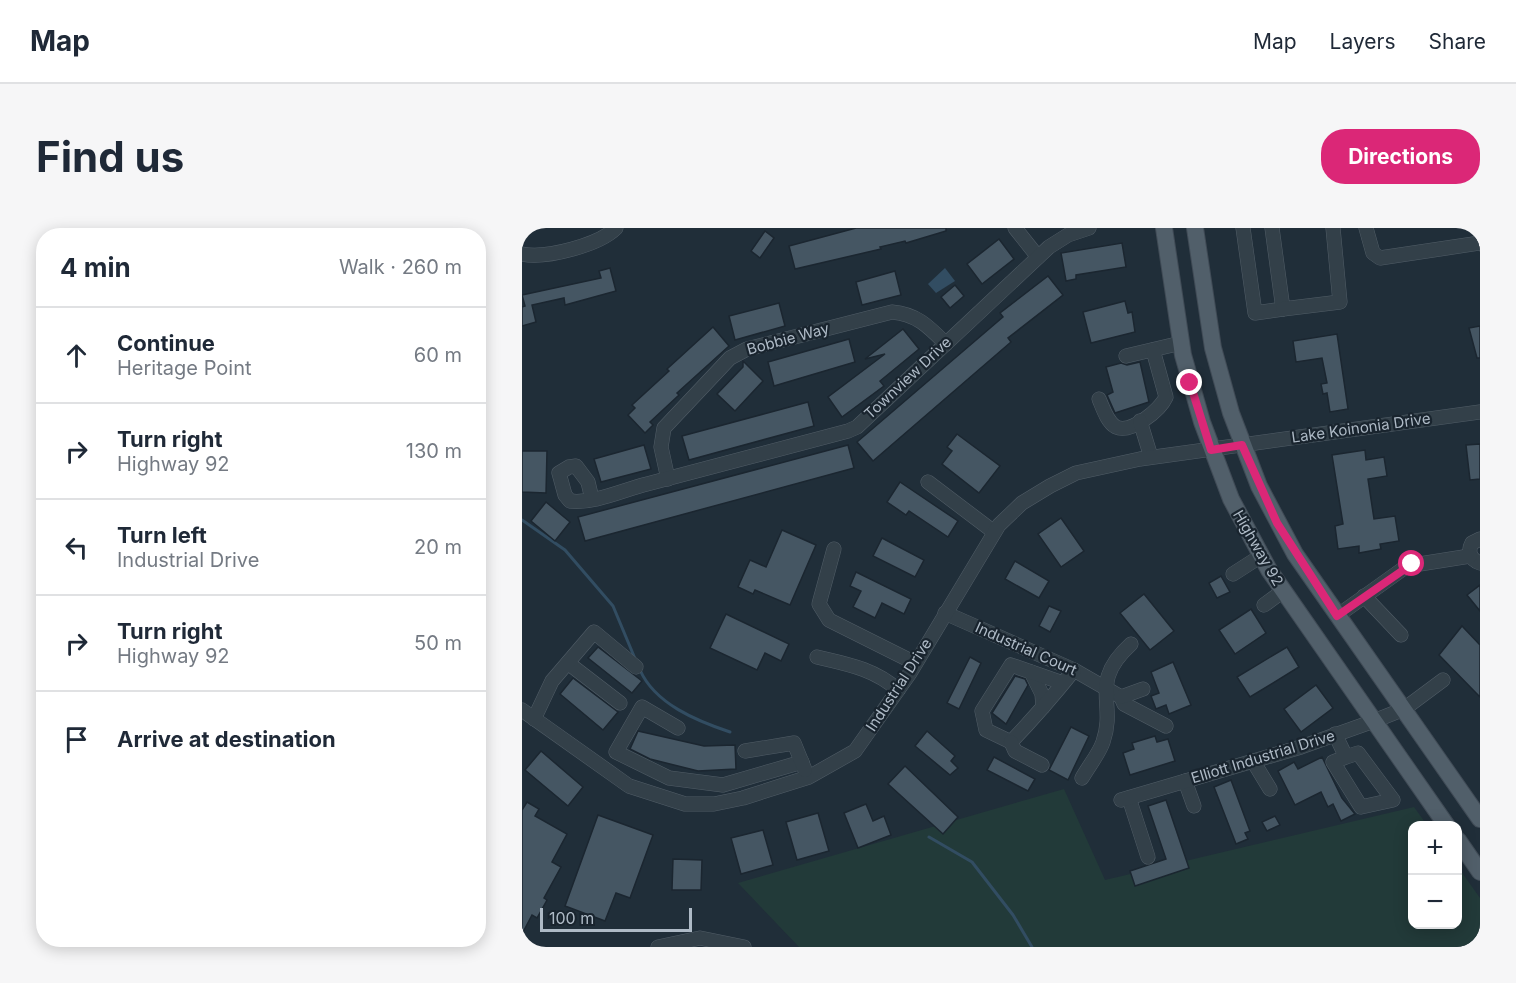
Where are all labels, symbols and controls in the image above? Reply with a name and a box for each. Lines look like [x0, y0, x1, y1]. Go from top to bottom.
text: Map [30, 24, 90, 58]
text: Map [1253, 29, 1297, 54]
text: Layers [1330, 29, 1396, 54]
text: Share [1429, 29, 1486, 54]
button: Directions [1321, 129, 1480, 184]
text: Find us [36, 131, 184, 182]
text: 4 min [60, 252, 131, 283]
text: Walk · 260 m [339, 255, 462, 279]
street label: Bobbie Way [745, 318, 832, 359]
text: Continue [117, 330, 215, 356]
street label: Townview Drive [860, 332, 955, 423]
icon: ahead [60, 339, 93, 372]
text: 60 m [414, 343, 462, 367]
text: Heritage Point [117, 356, 252, 380]
route end [1176, 369, 1202, 395]
street label: Lake Koinonia Drive [1290, 408, 1432, 447]
text: Turn right [117, 426, 223, 452]
icon: right [60, 435, 93, 468]
text: 130 m [406, 439, 462, 463]
text: Highway 92 [117, 452, 230, 476]
street label: Highway 92 [1229, 506, 1288, 589]
text: Turn left [117, 522, 207, 548]
icon: left [60, 531, 93, 564]
text: 20 m [414, 535, 462, 559]
text: Industrial Drive [117, 548, 259, 572]
route start [1398, 550, 1424, 576]
text: Turn right [117, 618, 223, 644]
street label: Industrial Court [972, 618, 1080, 679]
icon: right [60, 627, 93, 660]
text: 50 m [414, 631, 462, 655]
street label: Industrial Drive [862, 635, 936, 735]
text: Highway 92 [117, 644, 230, 668]
icon: arrive [60, 723, 93, 756]
text: Arrive at destination [117, 726, 336, 752]
street label: Elliott Industrial Drive [1189, 726, 1337, 787]
map controls [1408, 821, 1462, 929]
button: + [1408, 821, 1462, 875]
button: − [1408, 875, 1462, 929]
scale bar [540, 905, 692, 932]
text: 100 m [549, 908, 594, 928]

